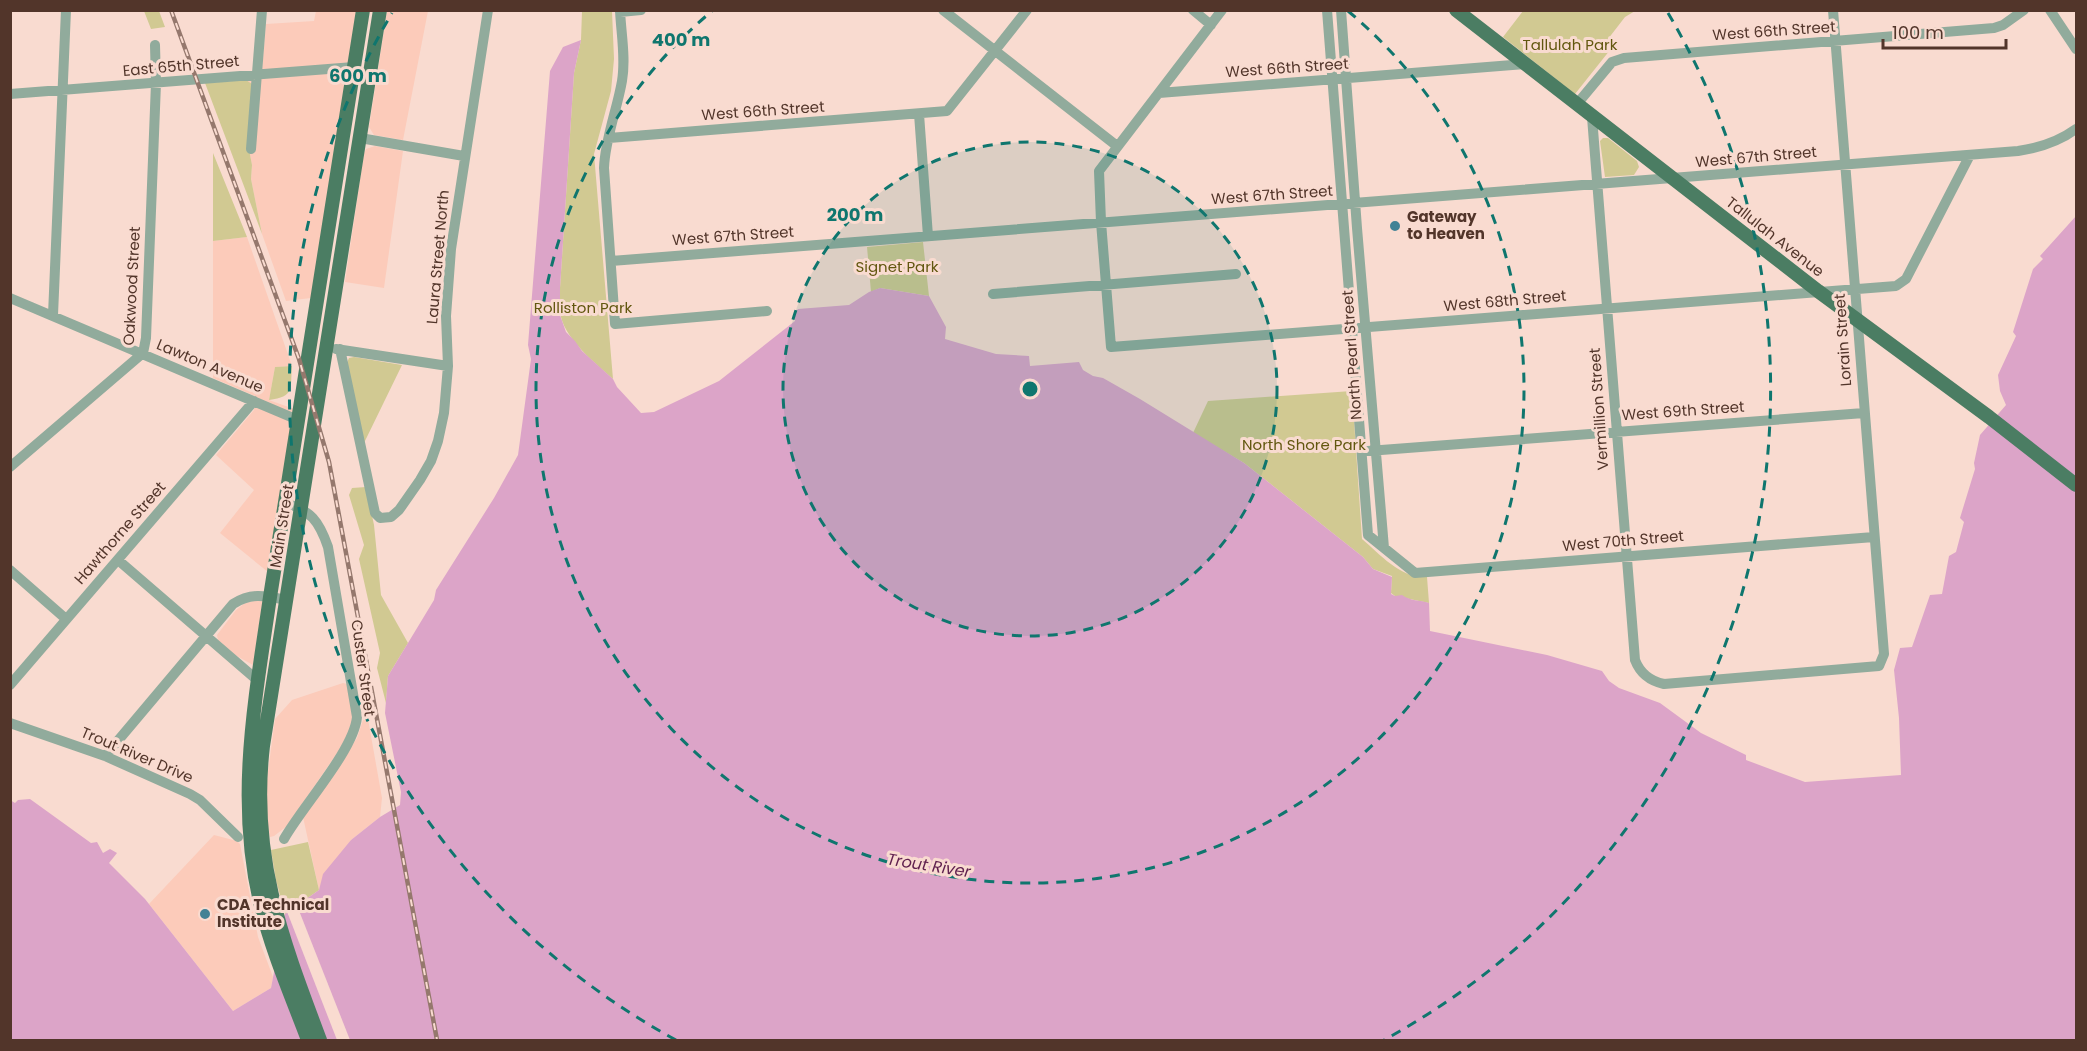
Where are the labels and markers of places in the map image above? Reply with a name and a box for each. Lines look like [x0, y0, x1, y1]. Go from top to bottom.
place label: Gateway to Heaven [1407, 206, 1485, 244]
marker: Gateway to Heaven [1388, 219, 1402, 233]
centre of rings [1020, 379, 1040, 399]
place label: CDA Technical Institute [217, 894, 329, 932]
marker: CDA Technical Institute [198, 907, 212, 921]

